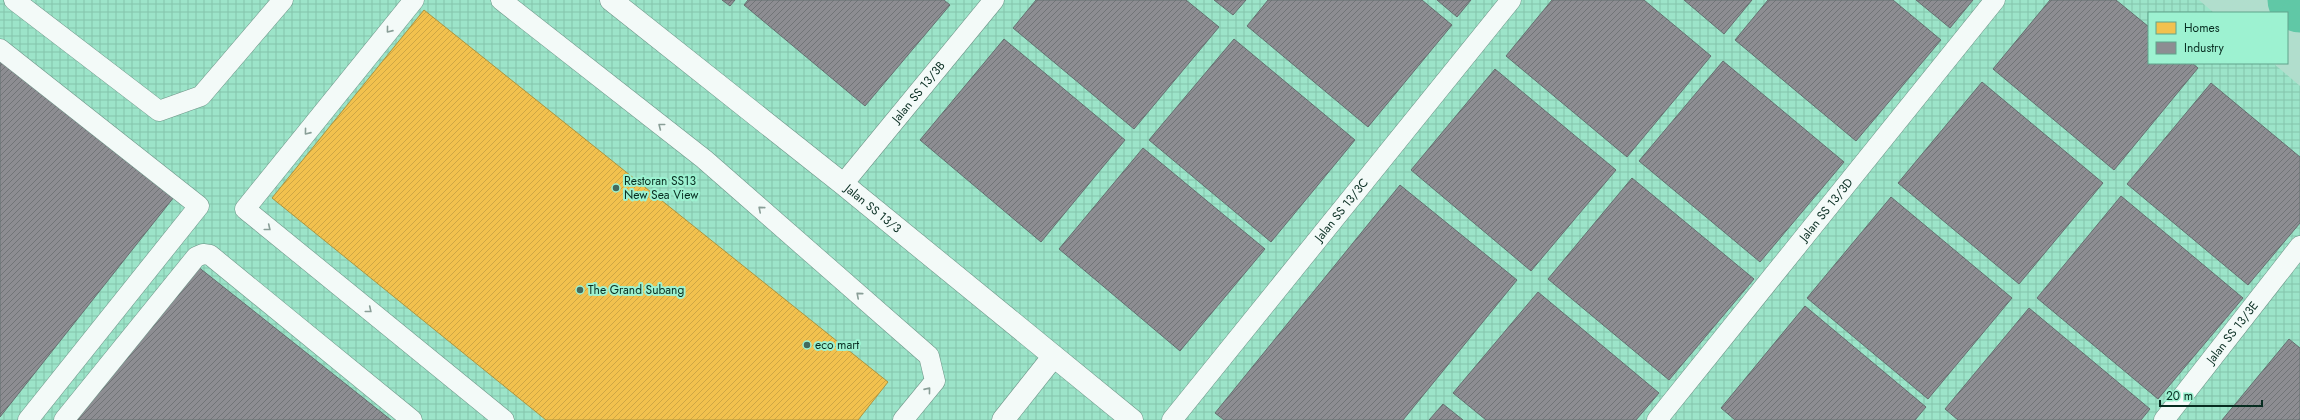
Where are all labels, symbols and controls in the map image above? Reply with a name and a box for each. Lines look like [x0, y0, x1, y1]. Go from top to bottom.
legend [2148, 12, 2288, 64]
text: Homes [2184, 19, 2220, 37]
one-way arrow [387, 26, 394, 33]
text: Industry [2184, 39, 2225, 57]
street label: Jalan SS 13/3B [886, 57, 949, 128]
one-way arrow [659, 124, 666, 131]
one-way arrow [305, 127, 312, 134]
place label: Restoran SS13 New Sea View [624, 172, 699, 204]
street label: Jalan SS 13/3C [1309, 174, 1373, 247]
street label: Jalan SS 13/3D [1794, 174, 1857, 247]
street label: Jalan SS 13/3 [839, 179, 906, 237]
marker: Restoran SS13 New Sea View [611, 183, 621, 193]
one-way arrow [758, 207, 766, 214]
one-way arrow [264, 224, 271, 231]
place label: The Grand Subang [588, 281, 684, 299]
marker: The Grand Subang [575, 285, 585, 295]
one-way arrow [856, 292, 863, 299]
street label: Jalan SS 13/3E [2201, 297, 2263, 369]
one-way arrow [365, 306, 372, 313]
place label: eco mart [815, 336, 859, 354]
marker: eco mart [802, 340, 812, 350]
scale bar [2160, 382, 2262, 408]
one-way arrow [923, 387, 930, 394]
text: 20 m [2166, 387, 2193, 405]

